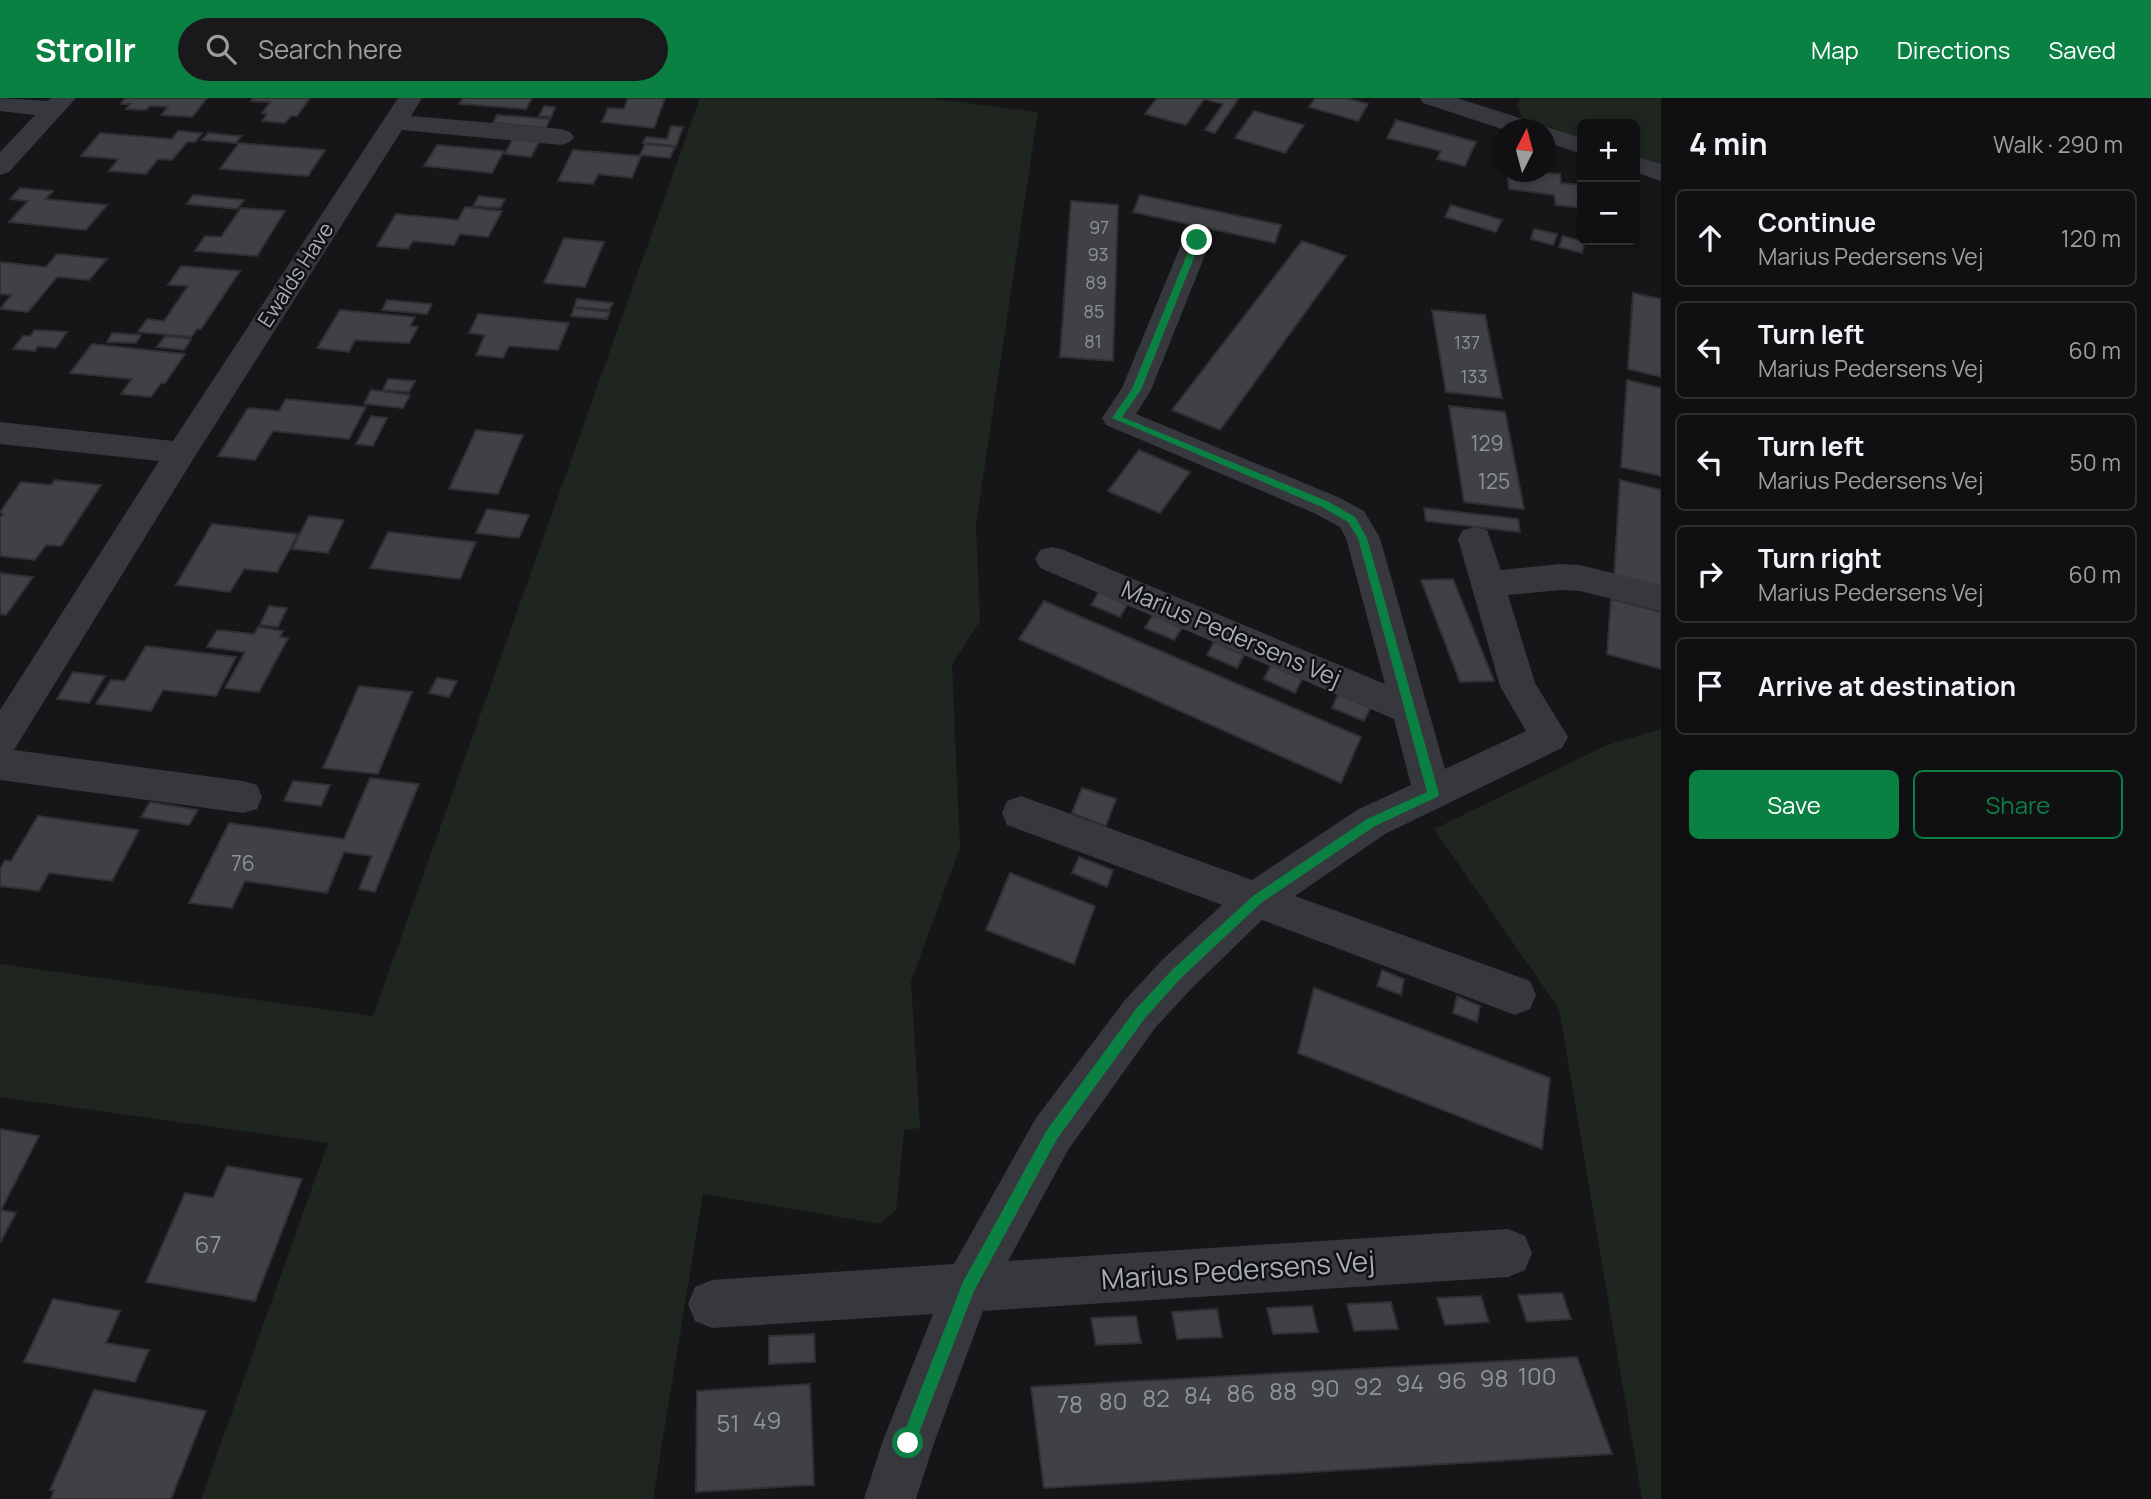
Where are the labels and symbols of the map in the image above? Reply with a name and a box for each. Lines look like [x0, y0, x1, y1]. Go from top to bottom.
north arrow [1493, 119, 1556, 182]
house number: 97 [1089, 215, 1109, 239]
street label: Ewalds Have [251, 217, 340, 332]
route end [1181, 224, 1212, 255]
house number: 93 [1087, 242, 1109, 266]
house number: 89 [1085, 270, 1107, 294]
house number: 85 [1084, 299, 1104, 323]
house number: 81 [1084, 329, 1102, 353]
house number: 137 [1454, 330, 1480, 354]
house number: 133 [1461, 364, 1487, 388]
house number: 129 [1470, 429, 1504, 457]
house number: 125 [1478, 467, 1510, 495]
street label: Marius Pedersens Vej [1117, 571, 1346, 694]
house number: 76 [231, 849, 255, 877]
house number: 67 [195, 1227, 221, 1260]
street label: Marius Pedersens Vej [1100, 1240, 1376, 1298]
house number: 100 [1518, 1359, 1556, 1392]
house number: 98 [1480, 1361, 1508, 1394]
house number: 96 [1437, 1363, 1467, 1396]
house number: 94 [1395, 1366, 1425, 1399]
house number: 92 [1354, 1369, 1382, 1402]
house number: 90 [1310, 1371, 1340, 1404]
house number: 88 [1269, 1374, 1297, 1407]
house number: 86 [1227, 1376, 1255, 1409]
house number: 84 [1184, 1378, 1212, 1411]
house number: 82 [1142, 1381, 1170, 1414]
house number: 80 [1099, 1384, 1127, 1417]
house number: 78 [1057, 1387, 1083, 1420]
house number: 49 [753, 1403, 781, 1436]
house number: 51 [716, 1406, 740, 1439]
route start [892, 1427, 923, 1458]

